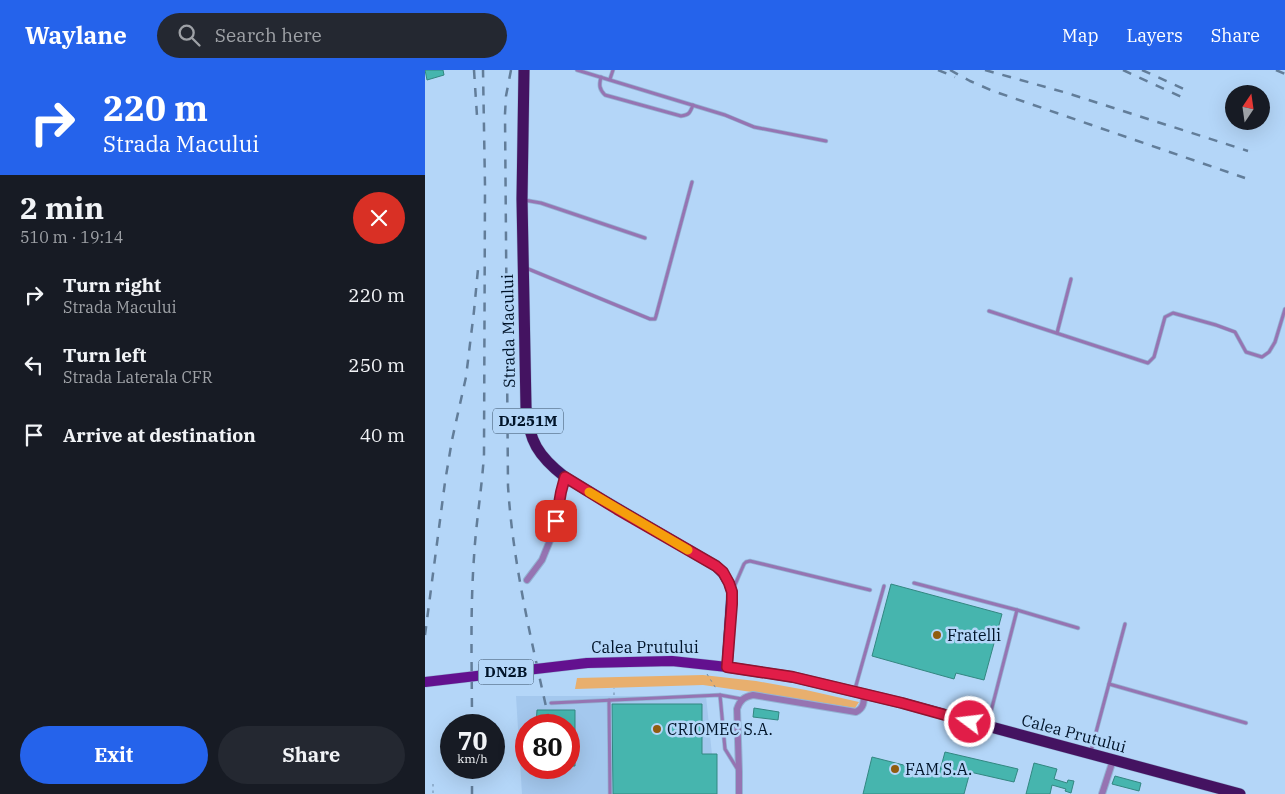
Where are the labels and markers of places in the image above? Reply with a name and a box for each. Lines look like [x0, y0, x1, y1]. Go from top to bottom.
pin [535, 500, 577, 542]
place label: Fratelli [947, 625, 1001, 645]
marker: Fratelli [931, 629, 943, 641]
place label: CRIOMEC S.A. [667, 719, 773, 739]
marker: CRIOMEC S.A. [651, 723, 663, 735]
place label: FAM S.A. [905, 759, 972, 779]
marker: FAM S.A. [889, 763, 901, 775]

